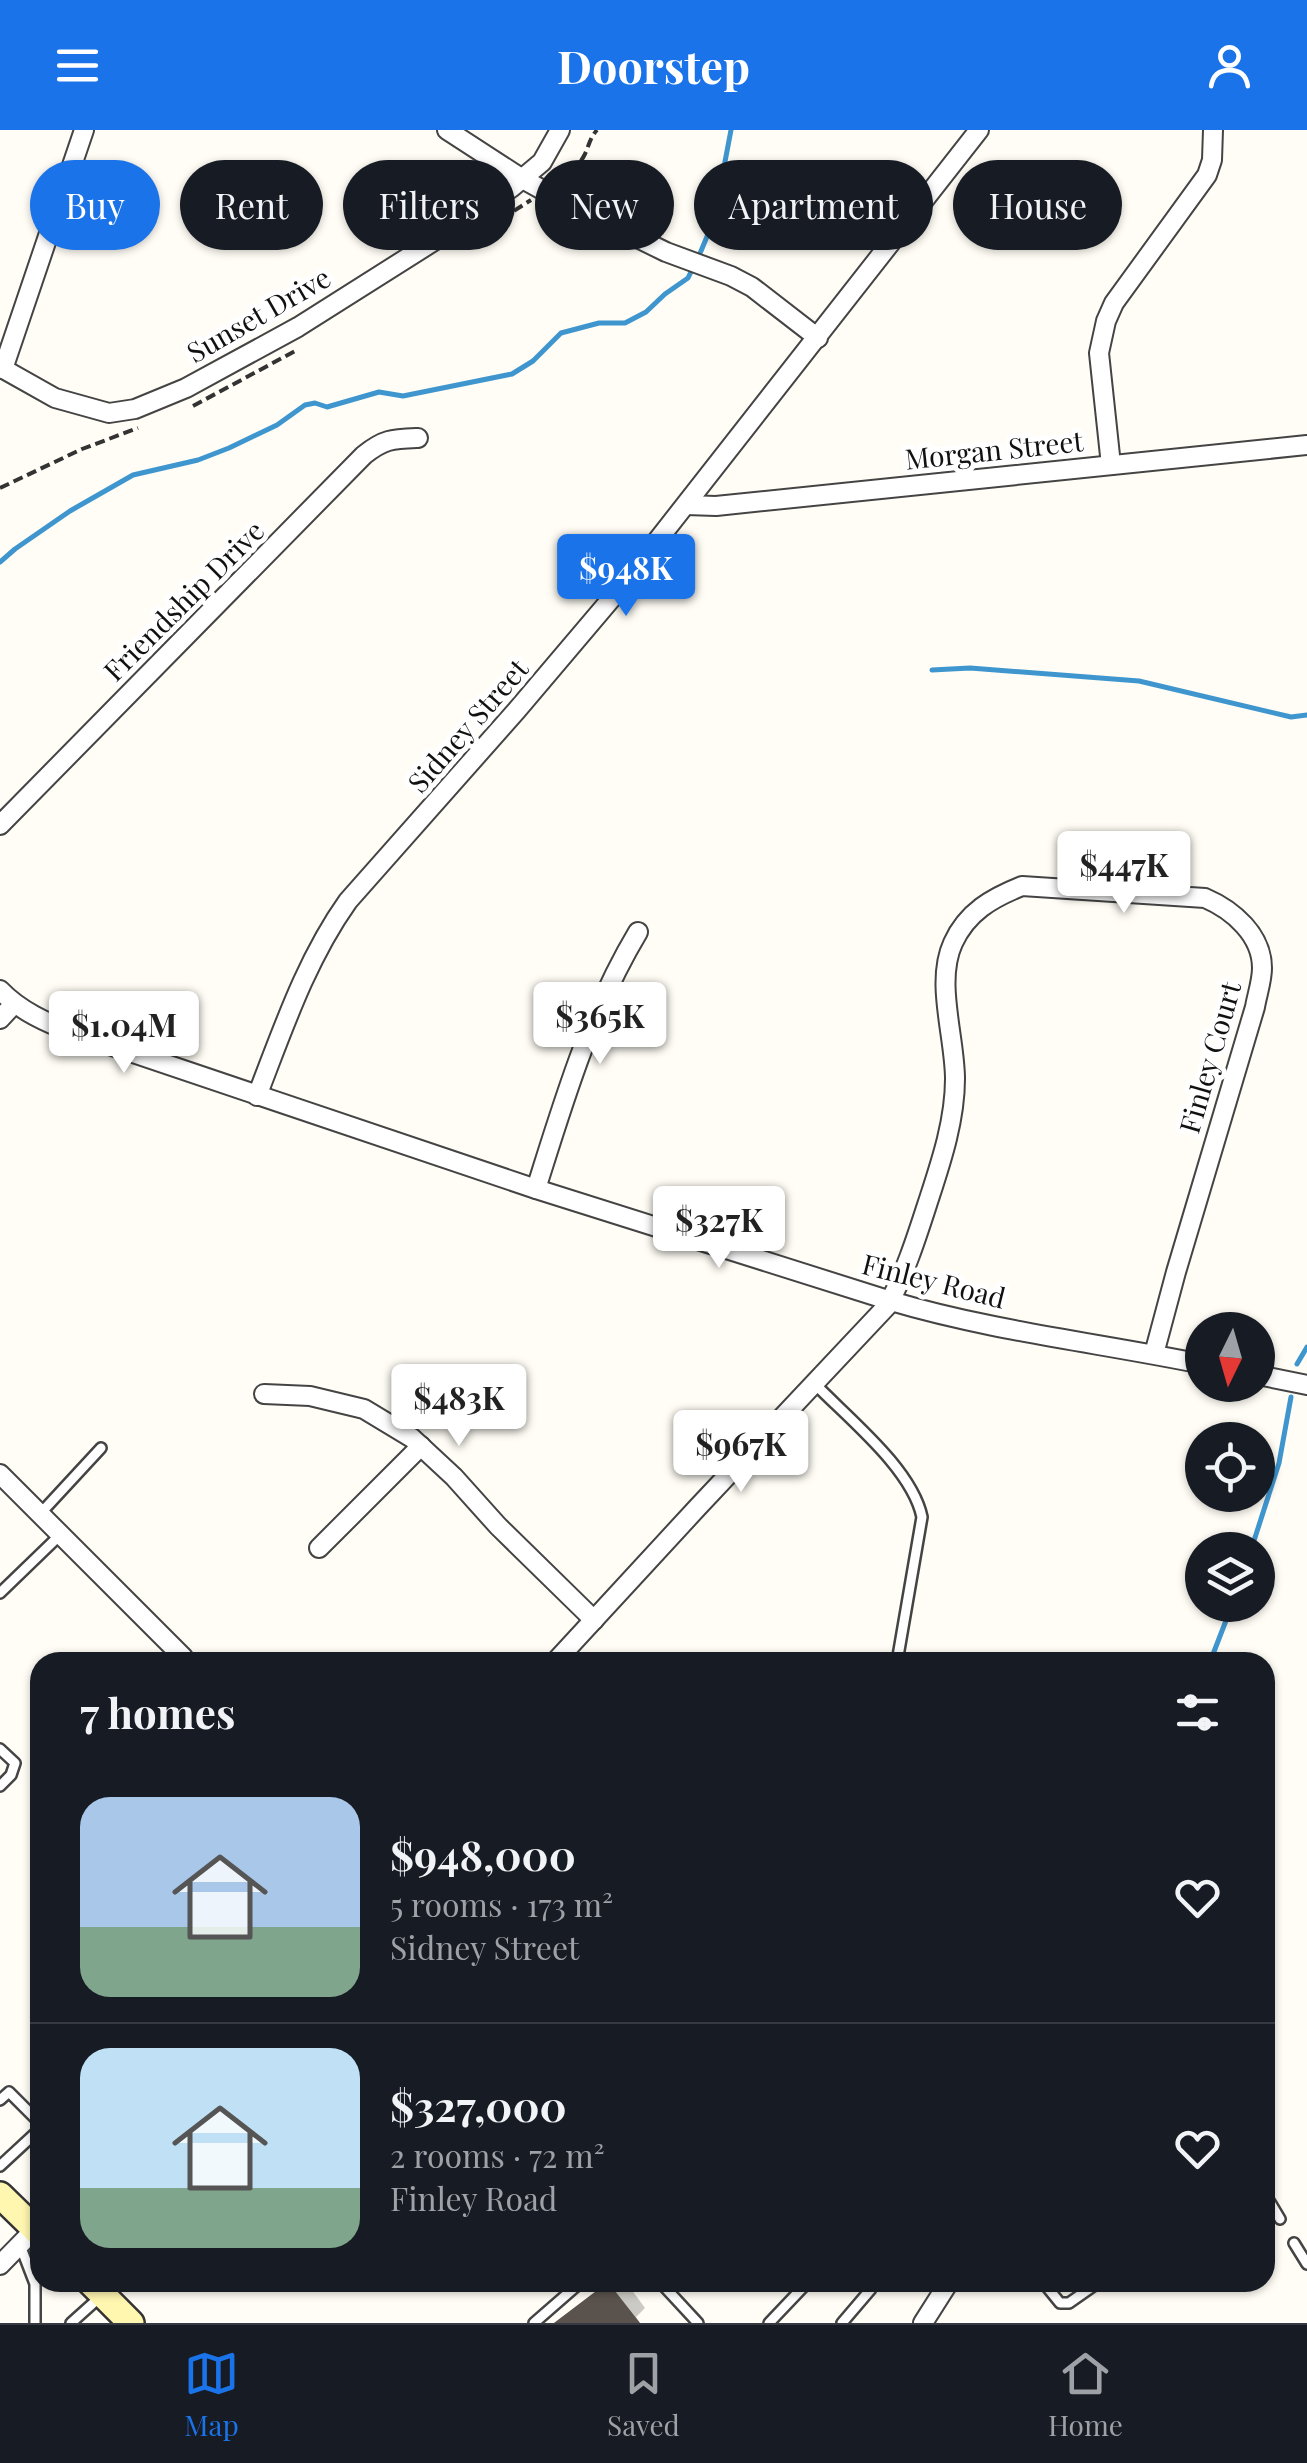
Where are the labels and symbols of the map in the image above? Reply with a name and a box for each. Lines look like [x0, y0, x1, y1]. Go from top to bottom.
street label: Sunset Drive [180, 258, 336, 370]
street label: Morgan Street [903, 421, 1086, 477]
street label: Friendship Drive [95, 512, 271, 688]
pin: $948K [556, 534, 696, 619]
street label: Sidney Street [399, 650, 536, 800]
pin: $447K [1054, 831, 1194, 916]
street label: Finley Court [1170, 976, 1249, 1137]
pin: $365K [530, 982, 670, 1067]
pin: $1.04M [43, 991, 205, 1076]
pin: $327K [649, 1186, 789, 1271]
street label: Finley Road [858, 1244, 1010, 1316]
north arrow [1185, 1312, 1275, 1402]
pin: $483K [389, 1364, 529, 1449]
pin: $967K [671, 1410, 811, 1495]

